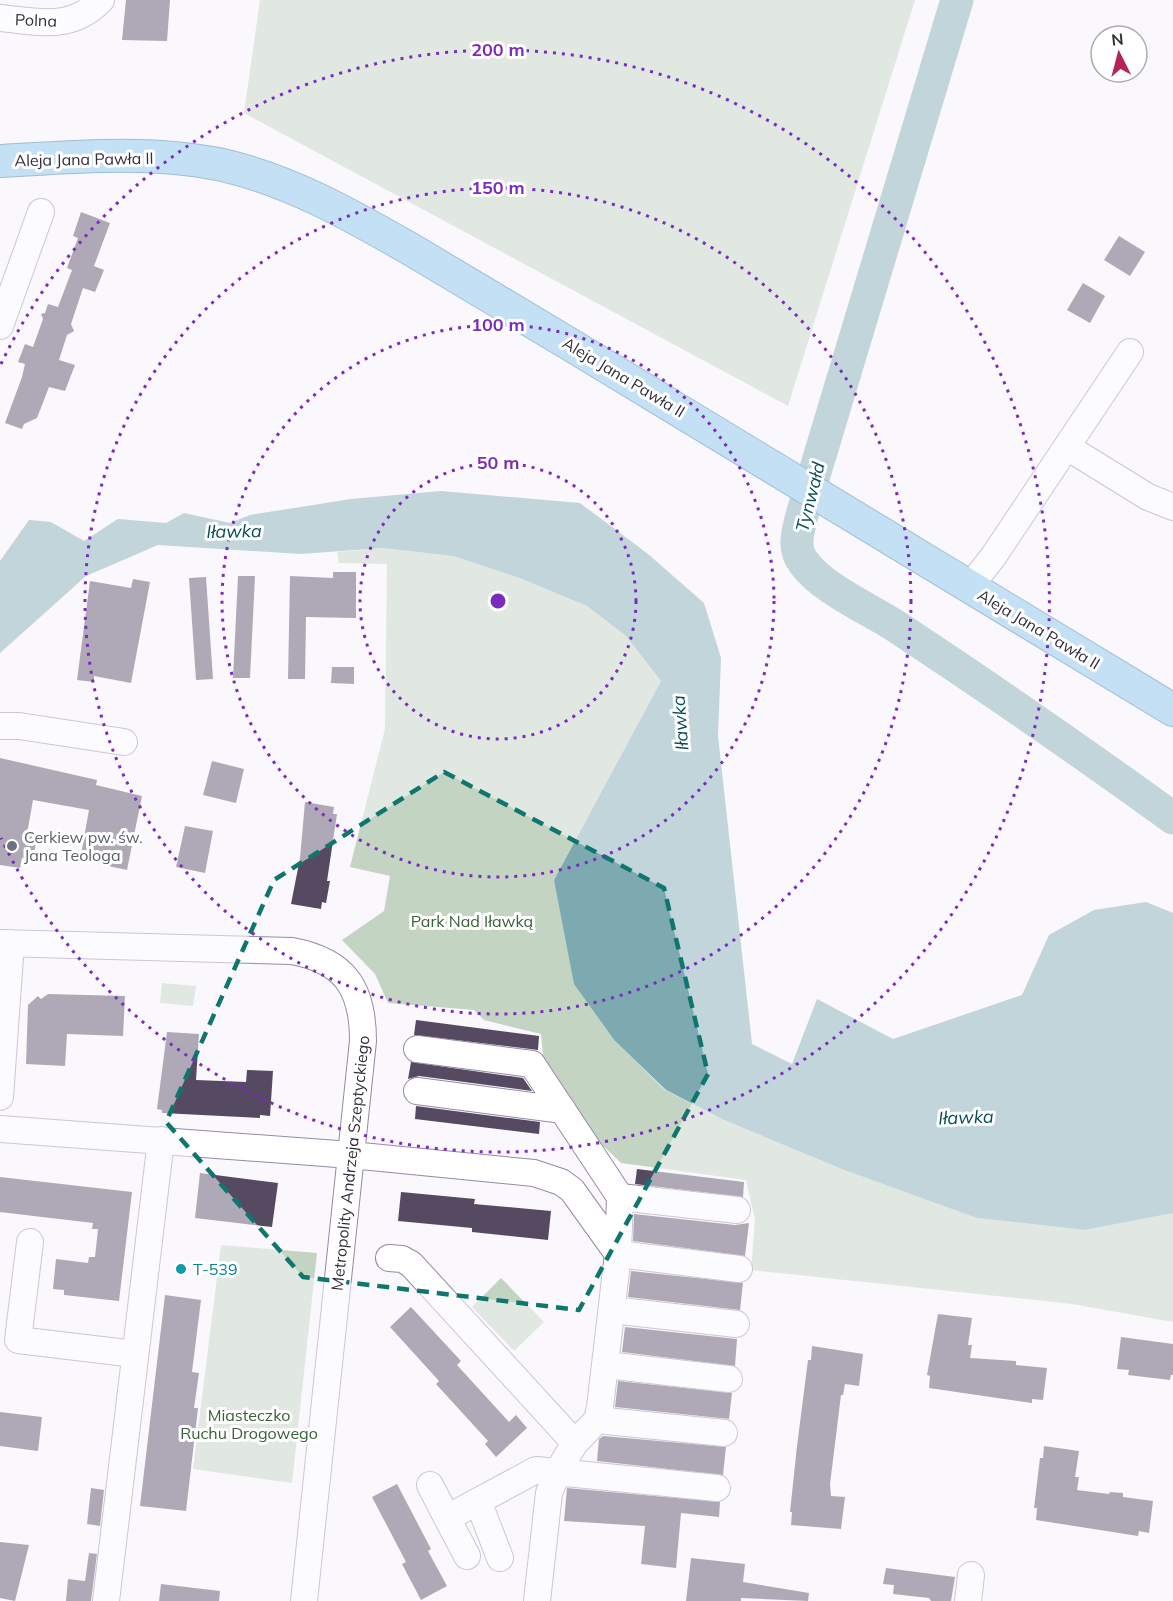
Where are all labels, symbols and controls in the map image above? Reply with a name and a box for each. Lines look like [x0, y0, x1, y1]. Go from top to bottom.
street label: Polna [15, 9, 57, 31]
north arrow [1089, 24, 1149, 84]
text: N [1110, 29, 1124, 50]
text: 200 m [471, 38, 525, 61]
street label: Aleja Jana Pawła II [14, 148, 154, 170]
text: 150 m [471, 176, 525, 199]
text: 100 m [471, 313, 525, 336]
street label: Aleja Jana Pawła II [559, 333, 689, 421]
text: 50 m [477, 451, 519, 474]
water label: Tynwałd [790, 460, 830, 534]
water label: Iławka [206, 519, 262, 543]
street label: Aleja Jana Pawła II [974, 585, 1104, 673]
centre of rings [488, 591, 508, 611]
water label: Iławka [667, 694, 693, 751]
place label: Cerkiew pw. św. Jana Teologa [24, 827, 143, 865]
marker: Cerkiew pw. św. Jana Teologa [5, 839, 19, 853]
park label: Park Nad Iławką [411, 911, 534, 931]
street label: Metropolity Andrzeja Szeptyckiego [327, 1034, 373, 1292]
water label: Iławka [938, 1105, 994, 1129]
place label: T-539 [193, 1259, 238, 1279]
marker: T-539 [174, 1262, 188, 1276]
park label: Miasteczko Ruchu Drogowego [180, 1405, 318, 1443]

